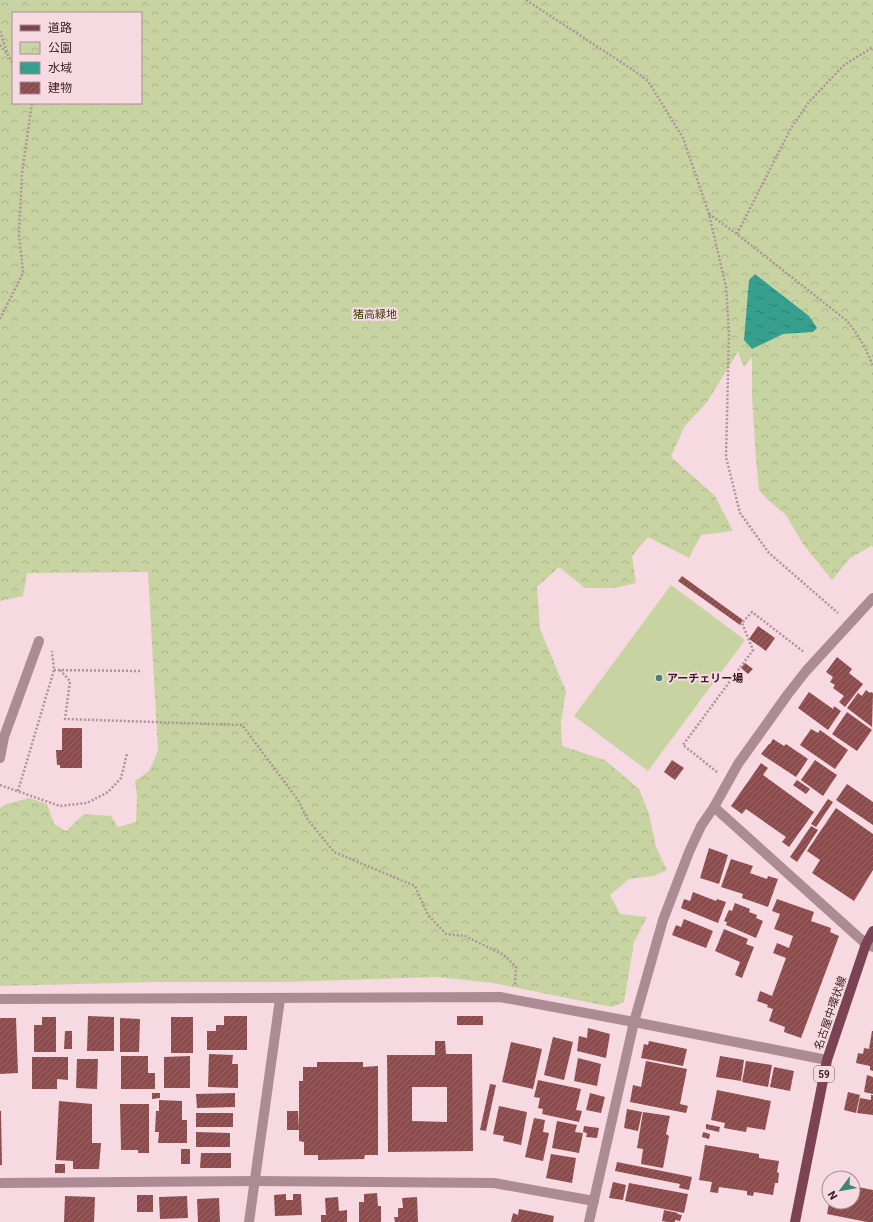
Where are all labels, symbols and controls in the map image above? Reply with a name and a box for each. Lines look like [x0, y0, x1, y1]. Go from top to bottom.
legend [12, 12, 142, 104]
text: 道路 [48, 21, 72, 35]
text: 公園 [48, 41, 72, 55]
text: 水域 [48, 61, 72, 75]
text: 建物 [48, 81, 72, 95]
park label: 猪高緑地 [353, 308, 397, 321]
place label: アーチェリー場 [667, 672, 743, 685]
marker: アーチェリー場 [654, 673, 664, 683]
street label: 名古屋中環状線 [812, 975, 849, 1052]
road number: 59 [814, 1066, 834, 1082]
north arrow [821, 1170, 861, 1210]
text: N [825, 1188, 841, 1202]

